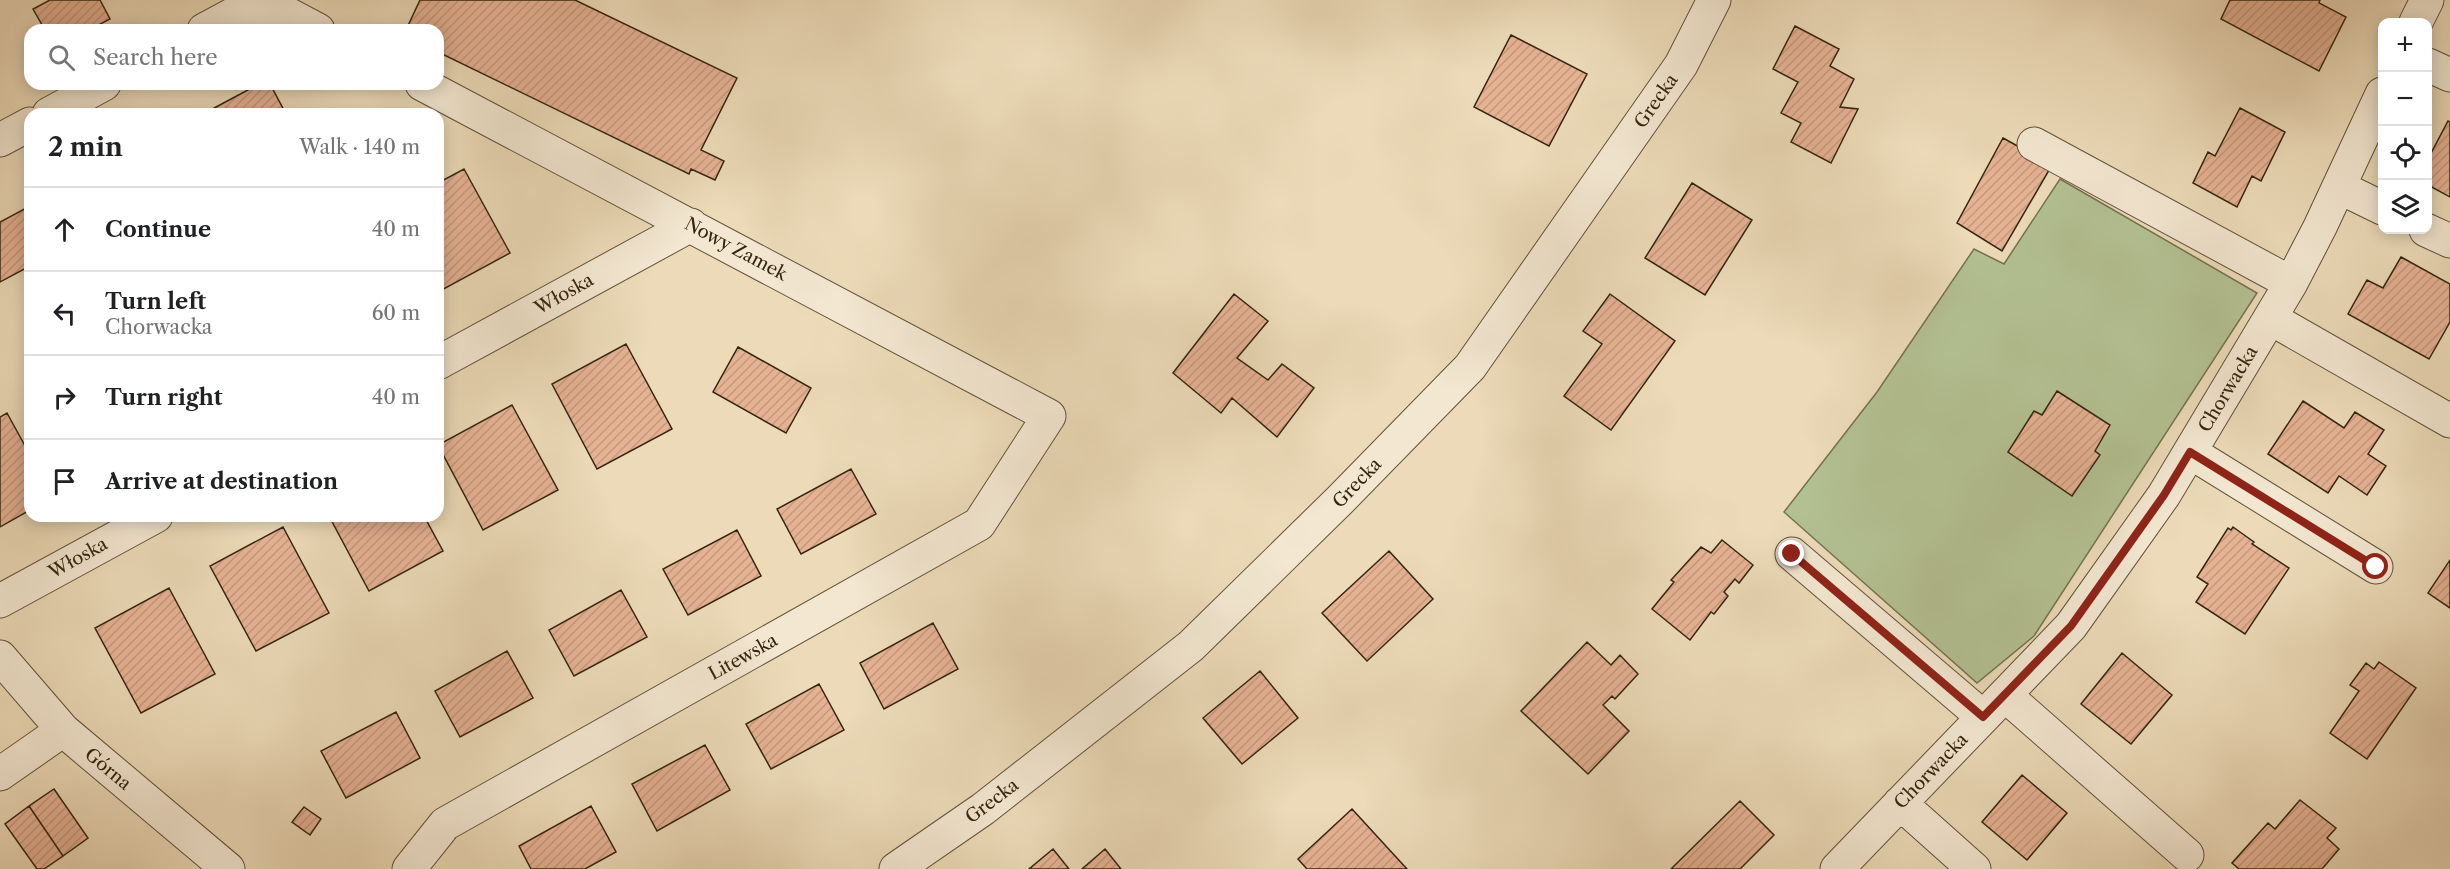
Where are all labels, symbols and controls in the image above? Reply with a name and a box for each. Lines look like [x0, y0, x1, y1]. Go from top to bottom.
map controls [2378, 18, 2432, 234]
button: + [2378, 18, 2432, 72]
search box [24, 24, 444, 90]
icon: search [45, 41, 78, 74]
text: Search here [93, 44, 218, 71]
street label: Grecka [1630, 69, 1683, 132]
button: − [2378, 72, 2432, 126]
button: locate [2378, 126, 2432, 180]
text: 2 min [48, 131, 123, 163]
text: Walk · 140 m [299, 135, 420, 159]
button: layers [2378, 180, 2432, 234]
icon: ahead [48, 213, 81, 246]
street label: Nowy Zamek [681, 213, 792, 286]
text: Continue [105, 216, 211, 243]
text: 40 m [372, 217, 420, 241]
street label: Włoska [530, 269, 598, 320]
text: Turn left [105, 288, 206, 315]
icon: left [48, 297, 81, 330]
text: 60 m [372, 301, 420, 325]
text: Chorwacka [105, 315, 212, 339]
street label: Chorwacka [2194, 341, 2263, 436]
icon: right [48, 381, 81, 414]
text: Turn right [105, 384, 223, 411]
text: 40 m [372, 385, 420, 409]
street label: Grecka [1328, 453, 1386, 513]
icon: arrive [48, 465, 81, 498]
text: Arrive at destination [105, 468, 338, 495]
street label: Włoska [44, 533, 112, 584]
route end [1778, 540, 1804, 566]
route start [2362, 553, 2388, 579]
street label: Litewska [705, 629, 782, 685]
street label: Chorwacka [1890, 728, 1973, 813]
street label: Górna [80, 743, 136, 795]
street label: Grecka [961, 774, 1023, 828]

